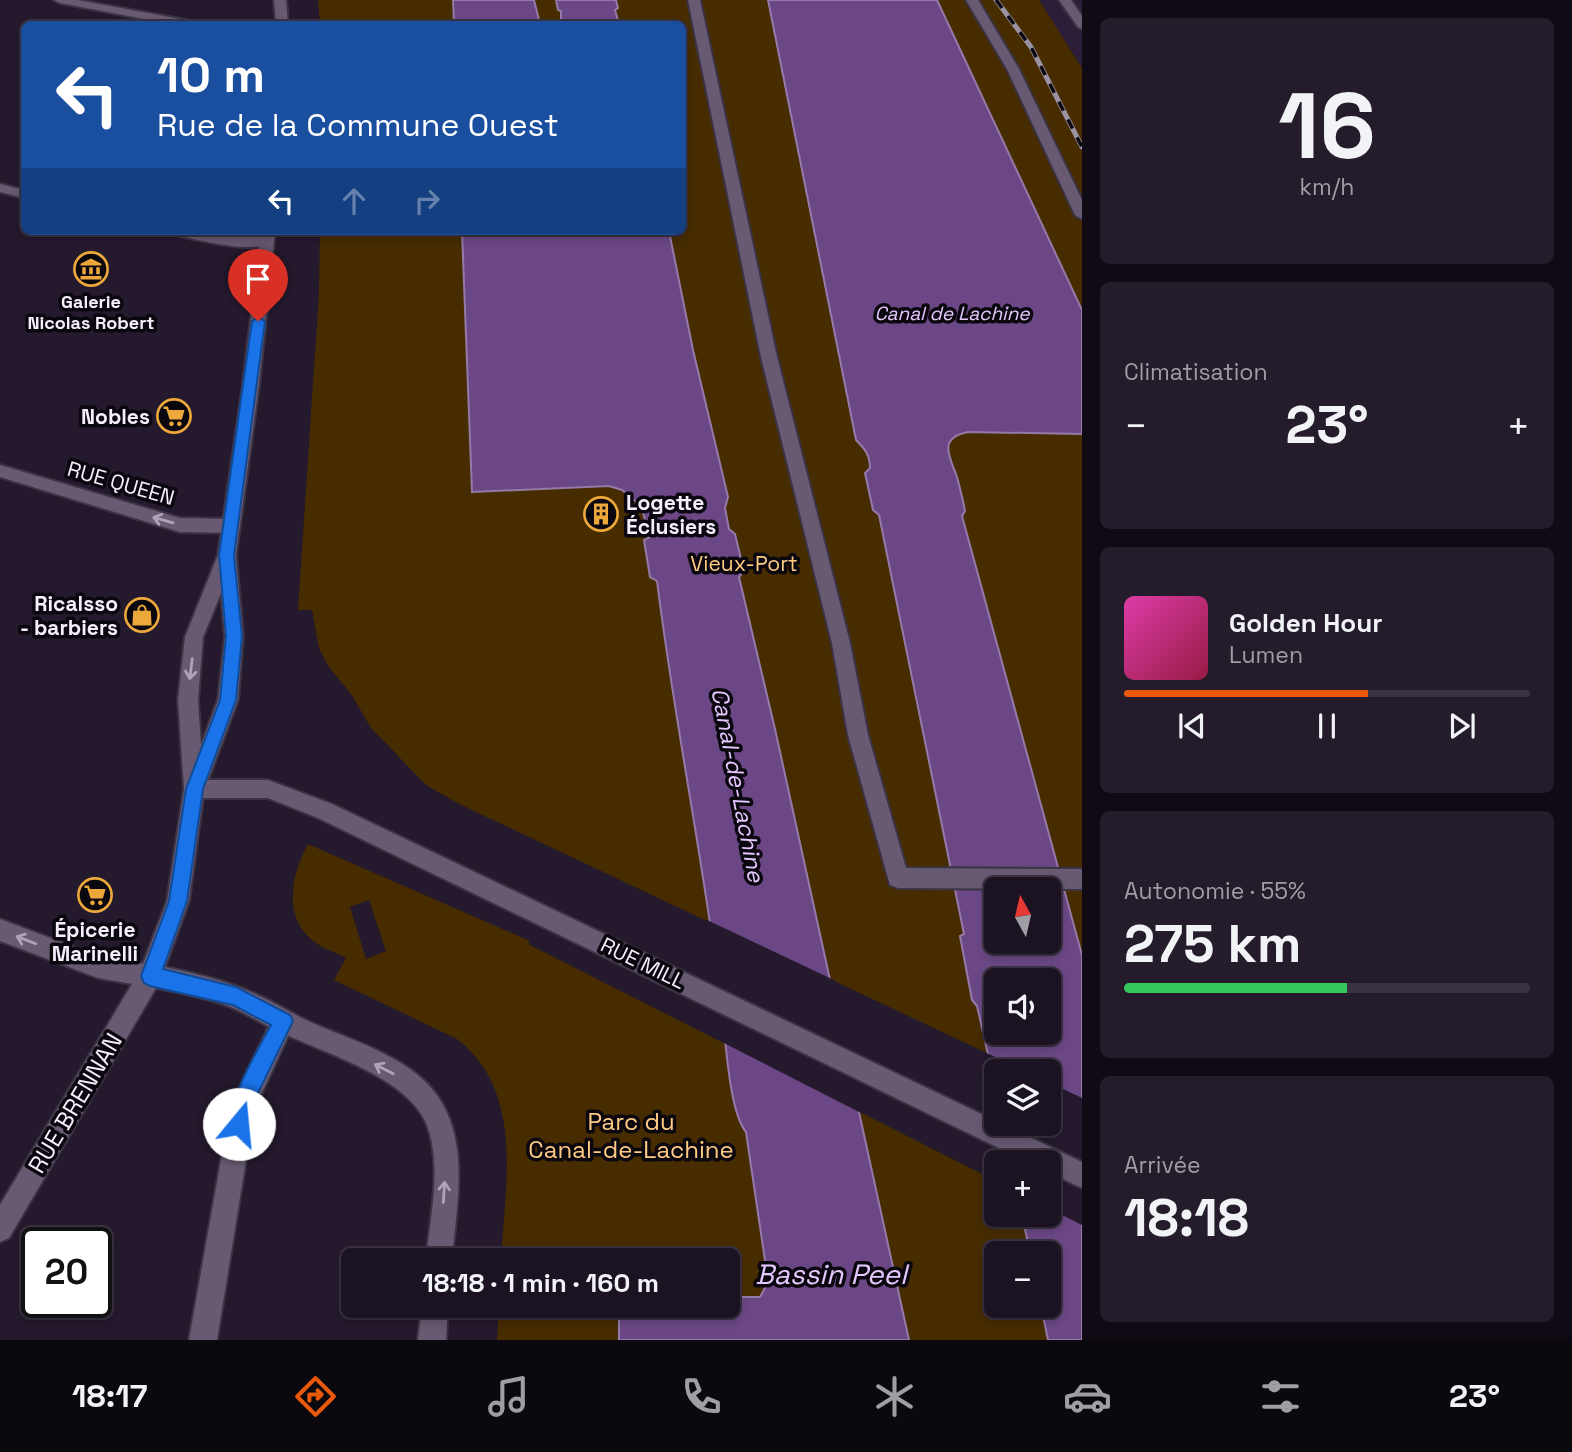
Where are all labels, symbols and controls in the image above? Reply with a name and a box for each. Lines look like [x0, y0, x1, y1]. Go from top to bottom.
text: 10 m [157, 44, 265, 106]
icon: left [42, 49, 133, 140]
text: 16 [1278, 68, 1376, 185]
text: Rue de la Commune Ouest [157, 105, 559, 145]
text: km/h [1300, 172, 1354, 202]
icon: left [262, 182, 300, 220]
icon: ahead [335, 182, 373, 220]
icon: right [408, 182, 446, 220]
pin [228, 249, 288, 321]
museum icon: Galerie Nicolas Robert [72, 250, 110, 288]
icon: arrive [239, 260, 277, 298]
place label: Galerie Nicolas Robert [27, 290, 155, 334]
water label: Canal de Lachine [874, 301, 1030, 326]
text: Climatisation [1124, 357, 1268, 387]
text: 23° [1286, 392, 1369, 458]
supermarket icon: Nobles [155, 397, 193, 435]
text: − [1124, 402, 1148, 450]
text: + [1506, 402, 1530, 450]
place label: Nobles [81, 403, 150, 430]
street label: RUE QUEEN [64, 455, 178, 511]
place label: Logette Éclusiers [626, 489, 716, 540]
building icon: Logette Éclusiers [582, 495, 620, 533]
one-way arrow [153, 512, 175, 525]
park label: Vieux-Port [690, 550, 798, 577]
place label: Ricalsso - barbiers [20, 590, 118, 641]
shop icon: Ricalsso - barbiers [123, 596, 161, 634]
text: Golden Hour [1229, 606, 1383, 640]
text: Lumen [1229, 640, 1303, 670]
one-way arrow [184, 657, 197, 679]
water label: Canal-de-Lachine [704, 685, 772, 886]
icon: previous [1173, 707, 1211, 745]
icon: pause [1308, 707, 1346, 745]
icon: next [1443, 707, 1481, 745]
supermarket icon: Épicerie Marinelli [76, 876, 114, 914]
text: Autonomie · 55% [1124, 876, 1306, 906]
north arrow [984, 877, 1060, 954]
map controls [984, 877, 1061, 1318]
text: 275 km [1124, 911, 1301, 977]
place label: Épicerie Marinelli [52, 916, 138, 967]
street label: RUE MILL [596, 931, 690, 995]
one-way arrow [15, 932, 37, 945]
button: sound [984, 968, 1061, 1045]
street label: RUE BRENNAN [21, 1027, 129, 1179]
button: layers [984, 1059, 1061, 1136]
one-way arrow [374, 1062, 395, 1076]
position arrow [202, 1087, 276, 1161]
park label: Parc du Canal-de-Lachine [528, 1106, 734, 1165]
button: + [984, 1150, 1061, 1227]
text: Arrivée [1124, 1150, 1201, 1180]
one-way arrow [438, 1181, 451, 1204]
text: 18:18 [1124, 1185, 1249, 1251]
speed limit sign: 20 [21, 1227, 112, 1318]
button: − [984, 1241, 1061, 1318]
water label: Bassin Peel [755, 1256, 910, 1292]
text: 18:18 · 1 min · 160 m [422, 1266, 659, 1300]
icon: directions [291, 1372, 340, 1421]
icon: music [484, 1372, 533, 1421]
icon: phone [677, 1372, 726, 1421]
icon: climate [870, 1372, 919, 1421]
icon: car [1063, 1372, 1112, 1421]
icon: filters [1256, 1372, 1305, 1421]
text: 18:17 [72, 1376, 147, 1416]
text: 23° [1449, 1376, 1500, 1416]

